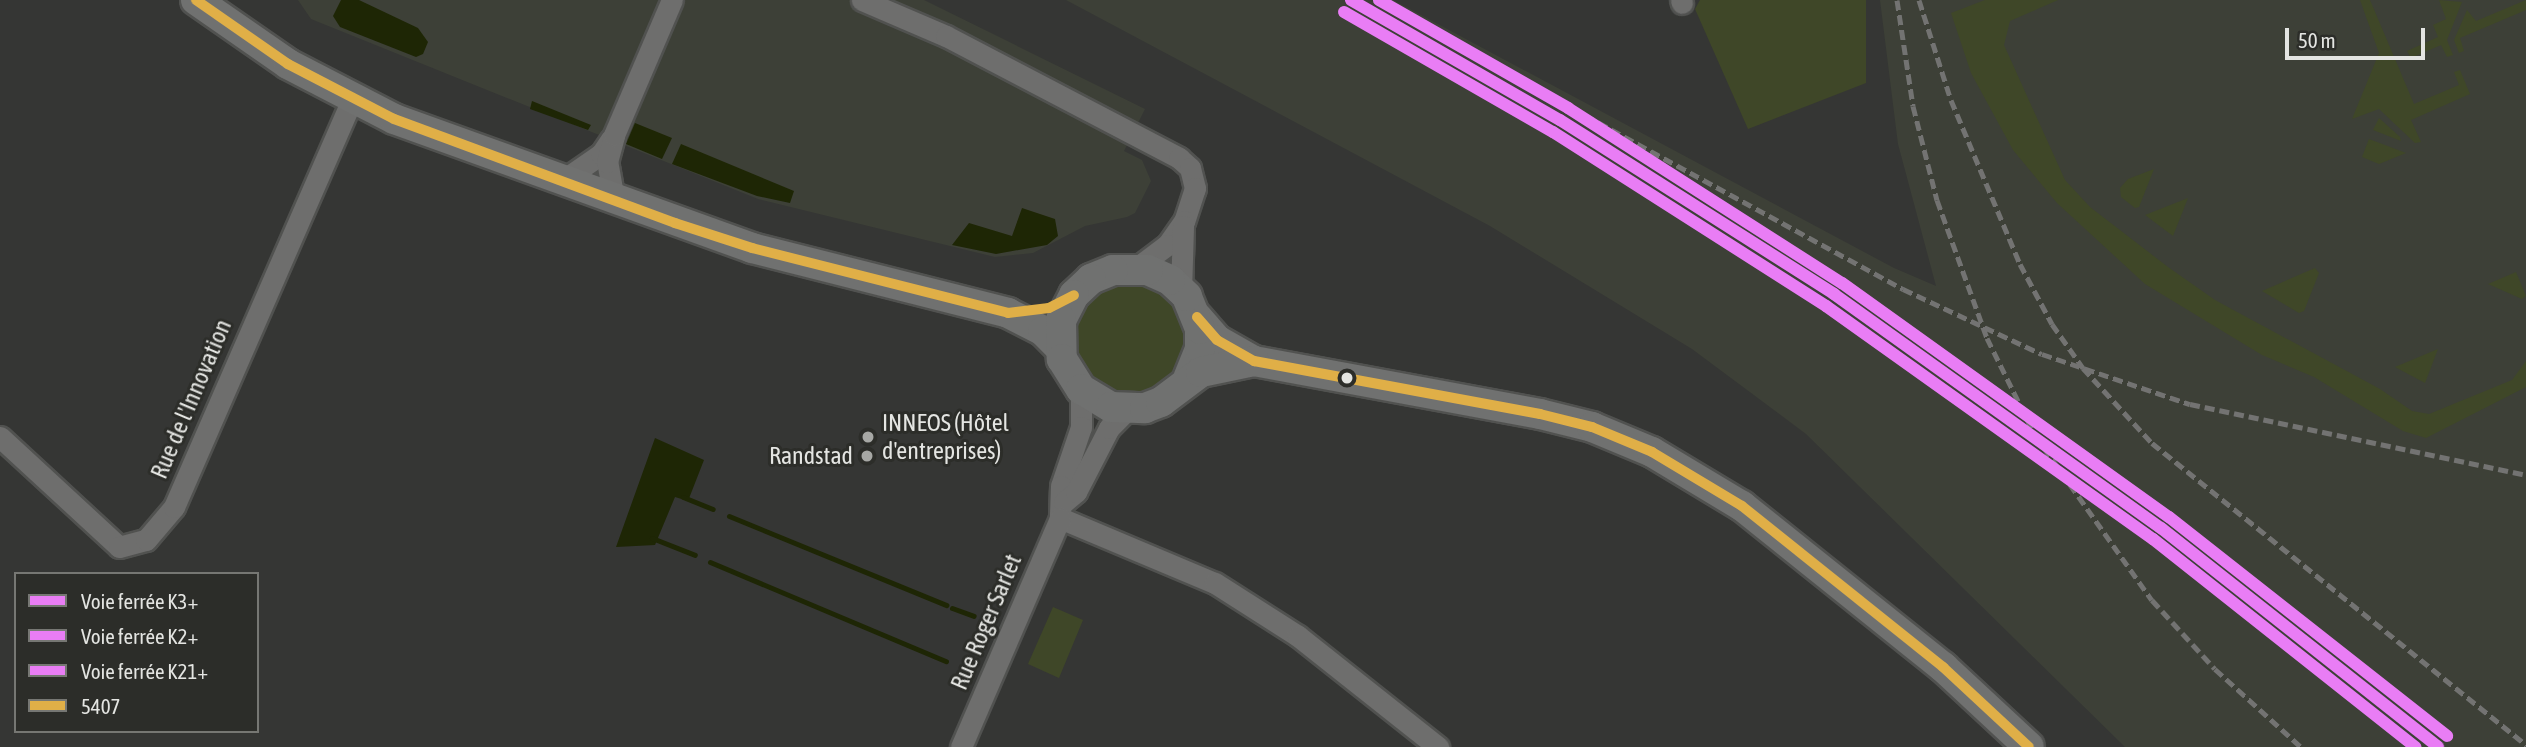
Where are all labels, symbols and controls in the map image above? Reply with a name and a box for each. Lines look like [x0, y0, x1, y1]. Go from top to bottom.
scale bar [2288, 14, 2428, 58]
text: 50 m [2298, 28, 2336, 52]
street label: Rue de l'Innovation [144, 315, 238, 483]
unlabelled marker [1340, 371, 1354, 385]
place label: INNEOS (Hôtel d'entreprises) [882, 409, 1009, 465]
marker: INNEOS (Hôtel d'entreprises) [860, 429, 876, 445]
place label: Randstad [769, 442, 853, 470]
marker: Randstad [859, 448, 875, 464]
street label: Rue Roger Sarlet [945, 550, 1027, 694]
legend [14, 572, 259, 733]
text: Voie ferrée K3+ [81, 589, 198, 613]
text: Voie ferrée K2+ [81, 624, 198, 648]
text: Voie ferrée K21+ [81, 659, 208, 683]
text: 5407 [81, 694, 120, 718]

